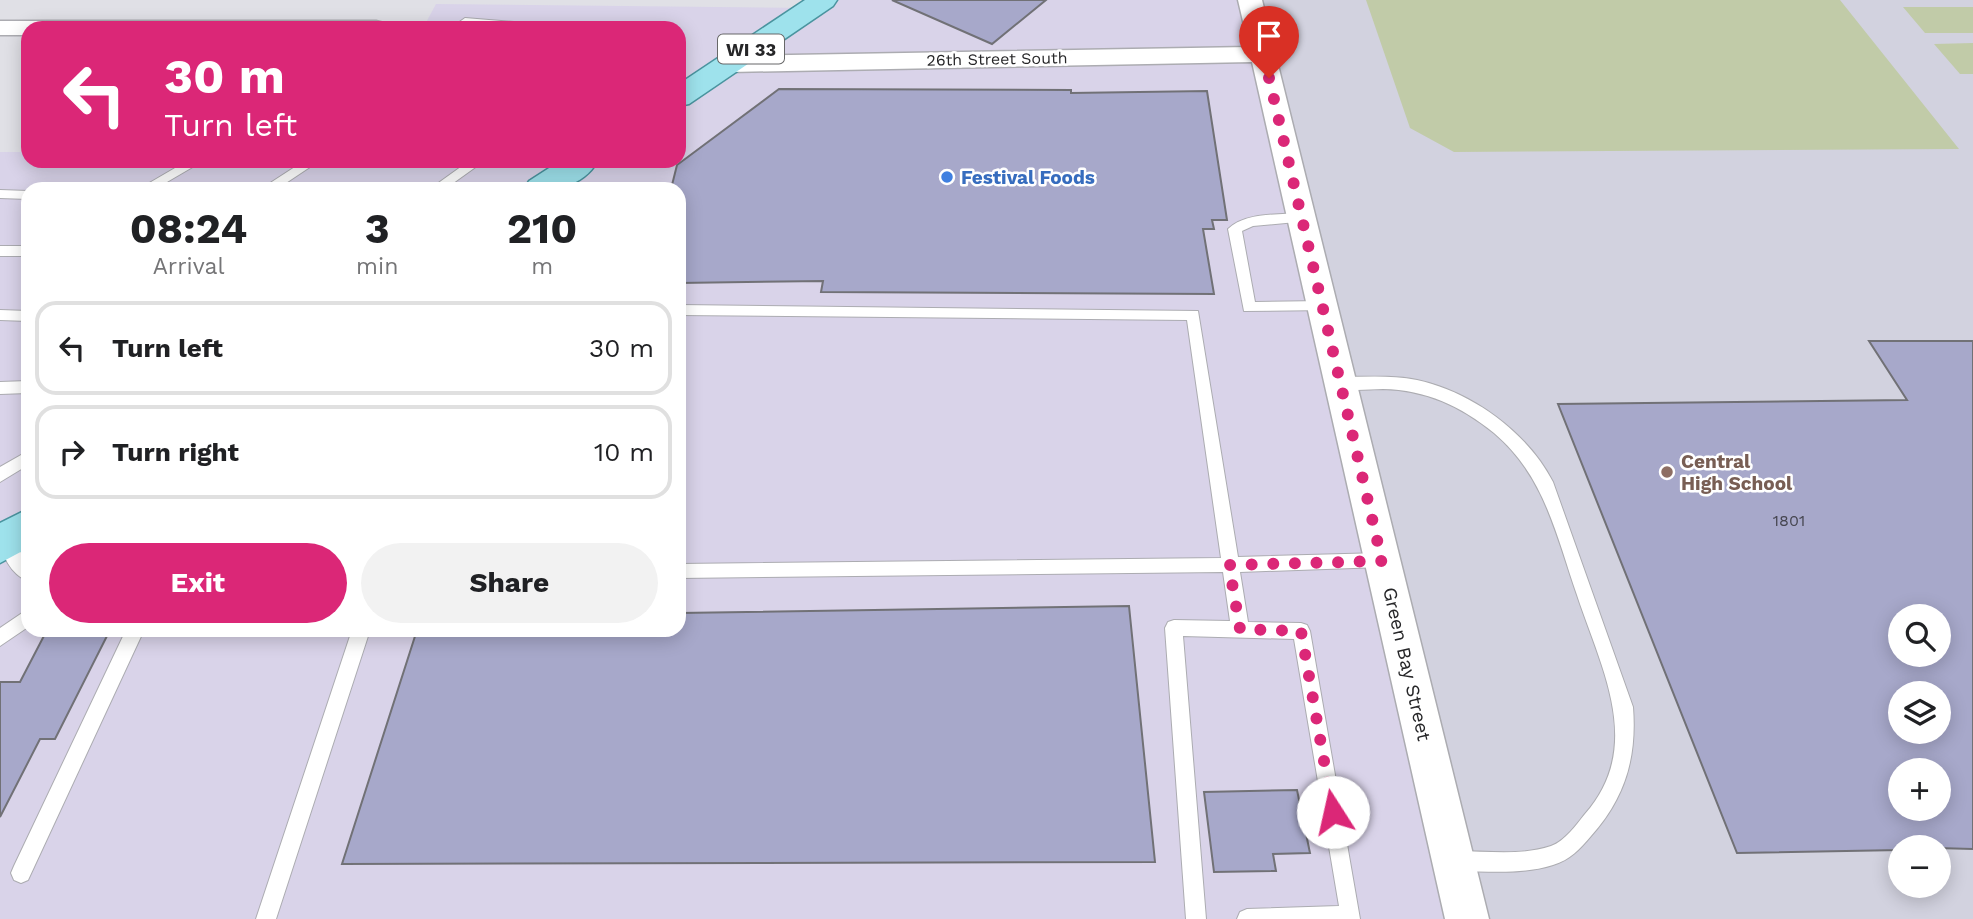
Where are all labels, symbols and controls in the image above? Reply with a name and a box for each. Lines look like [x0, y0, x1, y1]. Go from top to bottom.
pin [1239, 6, 1299, 78]
icon: arrive [1250, 17, 1288, 55]
road number: WI 33 [718, 34, 784, 64]
text: 30 m [164, 47, 285, 105]
street label: 26th Street South [926, 48, 1068, 70]
icon: left [49, 49, 140, 140]
text: Turn left [164, 106, 297, 144]
place label: Festival Foods [961, 166, 1095, 189]
marker: Festival Foods [939, 169, 955, 185]
text: 08:24 [130, 204, 247, 253]
text: 3 [365, 204, 390, 253]
text: 210 [507, 204, 577, 253]
text: Arrival [153, 253, 224, 280]
text: min [356, 253, 398, 280]
text: m [531, 253, 553, 280]
icon: left [53, 329, 91, 367]
text: Turn left [112, 333, 223, 363]
text: 30 m [589, 333, 654, 363]
icon: right [53, 433, 91, 471]
text: Turn right [112, 437, 239, 467]
text: 10 m [594, 437, 654, 467]
place label: Central High School [1681, 450, 1793, 495]
marker: Central High School [1659, 464, 1675, 480]
house number: 1801 [1773, 511, 1805, 530]
button: Exit [49, 543, 347, 623]
button: Share [361, 543, 658, 623]
street label: Green Bay Street [1378, 585, 1436, 743]
map controls [1888, 604, 1951, 898]
button: search [1888, 604, 1951, 667]
button: layers [1888, 681, 1951, 744]
button: + [1888, 758, 1951, 821]
position arrow [1296, 775, 1370, 849]
button: − [1888, 835, 1951, 898]

